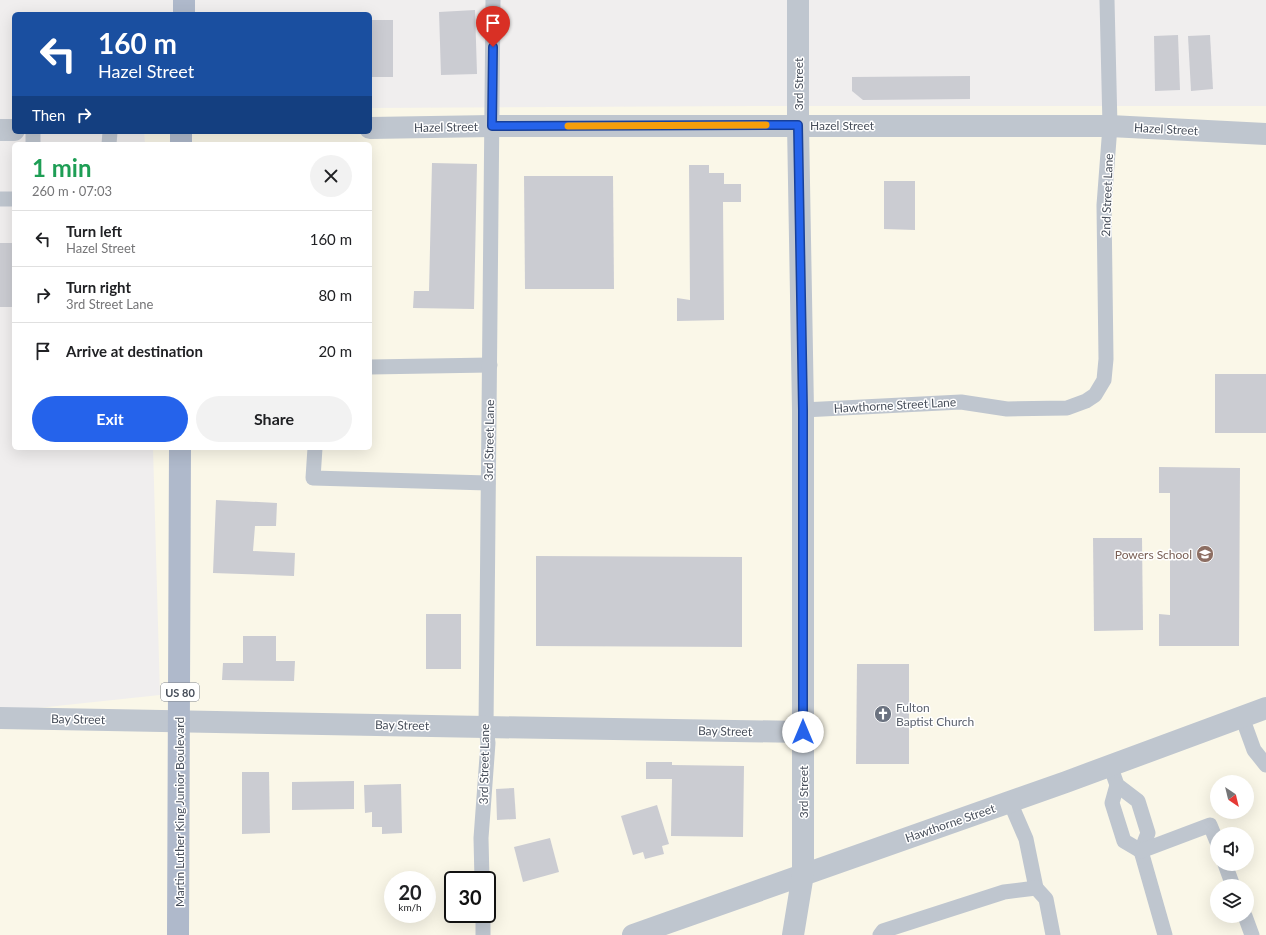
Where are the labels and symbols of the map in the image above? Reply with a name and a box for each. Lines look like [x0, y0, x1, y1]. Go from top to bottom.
pin [476, 6, 510, 47]
street label: 3rd Street [791, 57, 806, 110]
street label: Hazel Street [810, 118, 875, 133]
street label: Hazel Street [414, 119, 479, 135]
street label: Hazel Street [1134, 120, 1199, 138]
street label: 2nd Street Lane [1098, 153, 1116, 237]
street label: Hawthorne Street Lane [833, 394, 957, 416]
street label: 3rd Street Lane [481, 400, 497, 480]
school or university icon: Powers School [1195, 544, 1215, 564]
place label: Powers School [1115, 547, 1192, 562]
road number: US 80 [161, 683, 199, 701]
place label: Fulton Baptist Church [896, 700, 974, 729]
church icon: Fulton Baptist Church [873, 704, 893, 724]
street label: Bay Street [51, 711, 106, 727]
position arrow [782, 711, 824, 753]
street label: Martin Luther King Junior Boulevard [172, 717, 187, 907]
street label: Bay Street [375, 717, 430, 733]
street label: Bay Street [698, 723, 753, 739]
street label: 3rd Street Lane [476, 724, 492, 804]
street label: 3rd Street [796, 765, 811, 818]
north arrow [1210, 775, 1254, 819]
street label: Hawthorne Street [903, 800, 998, 845]
speed limit sign: 30 [444, 871, 496, 923]

